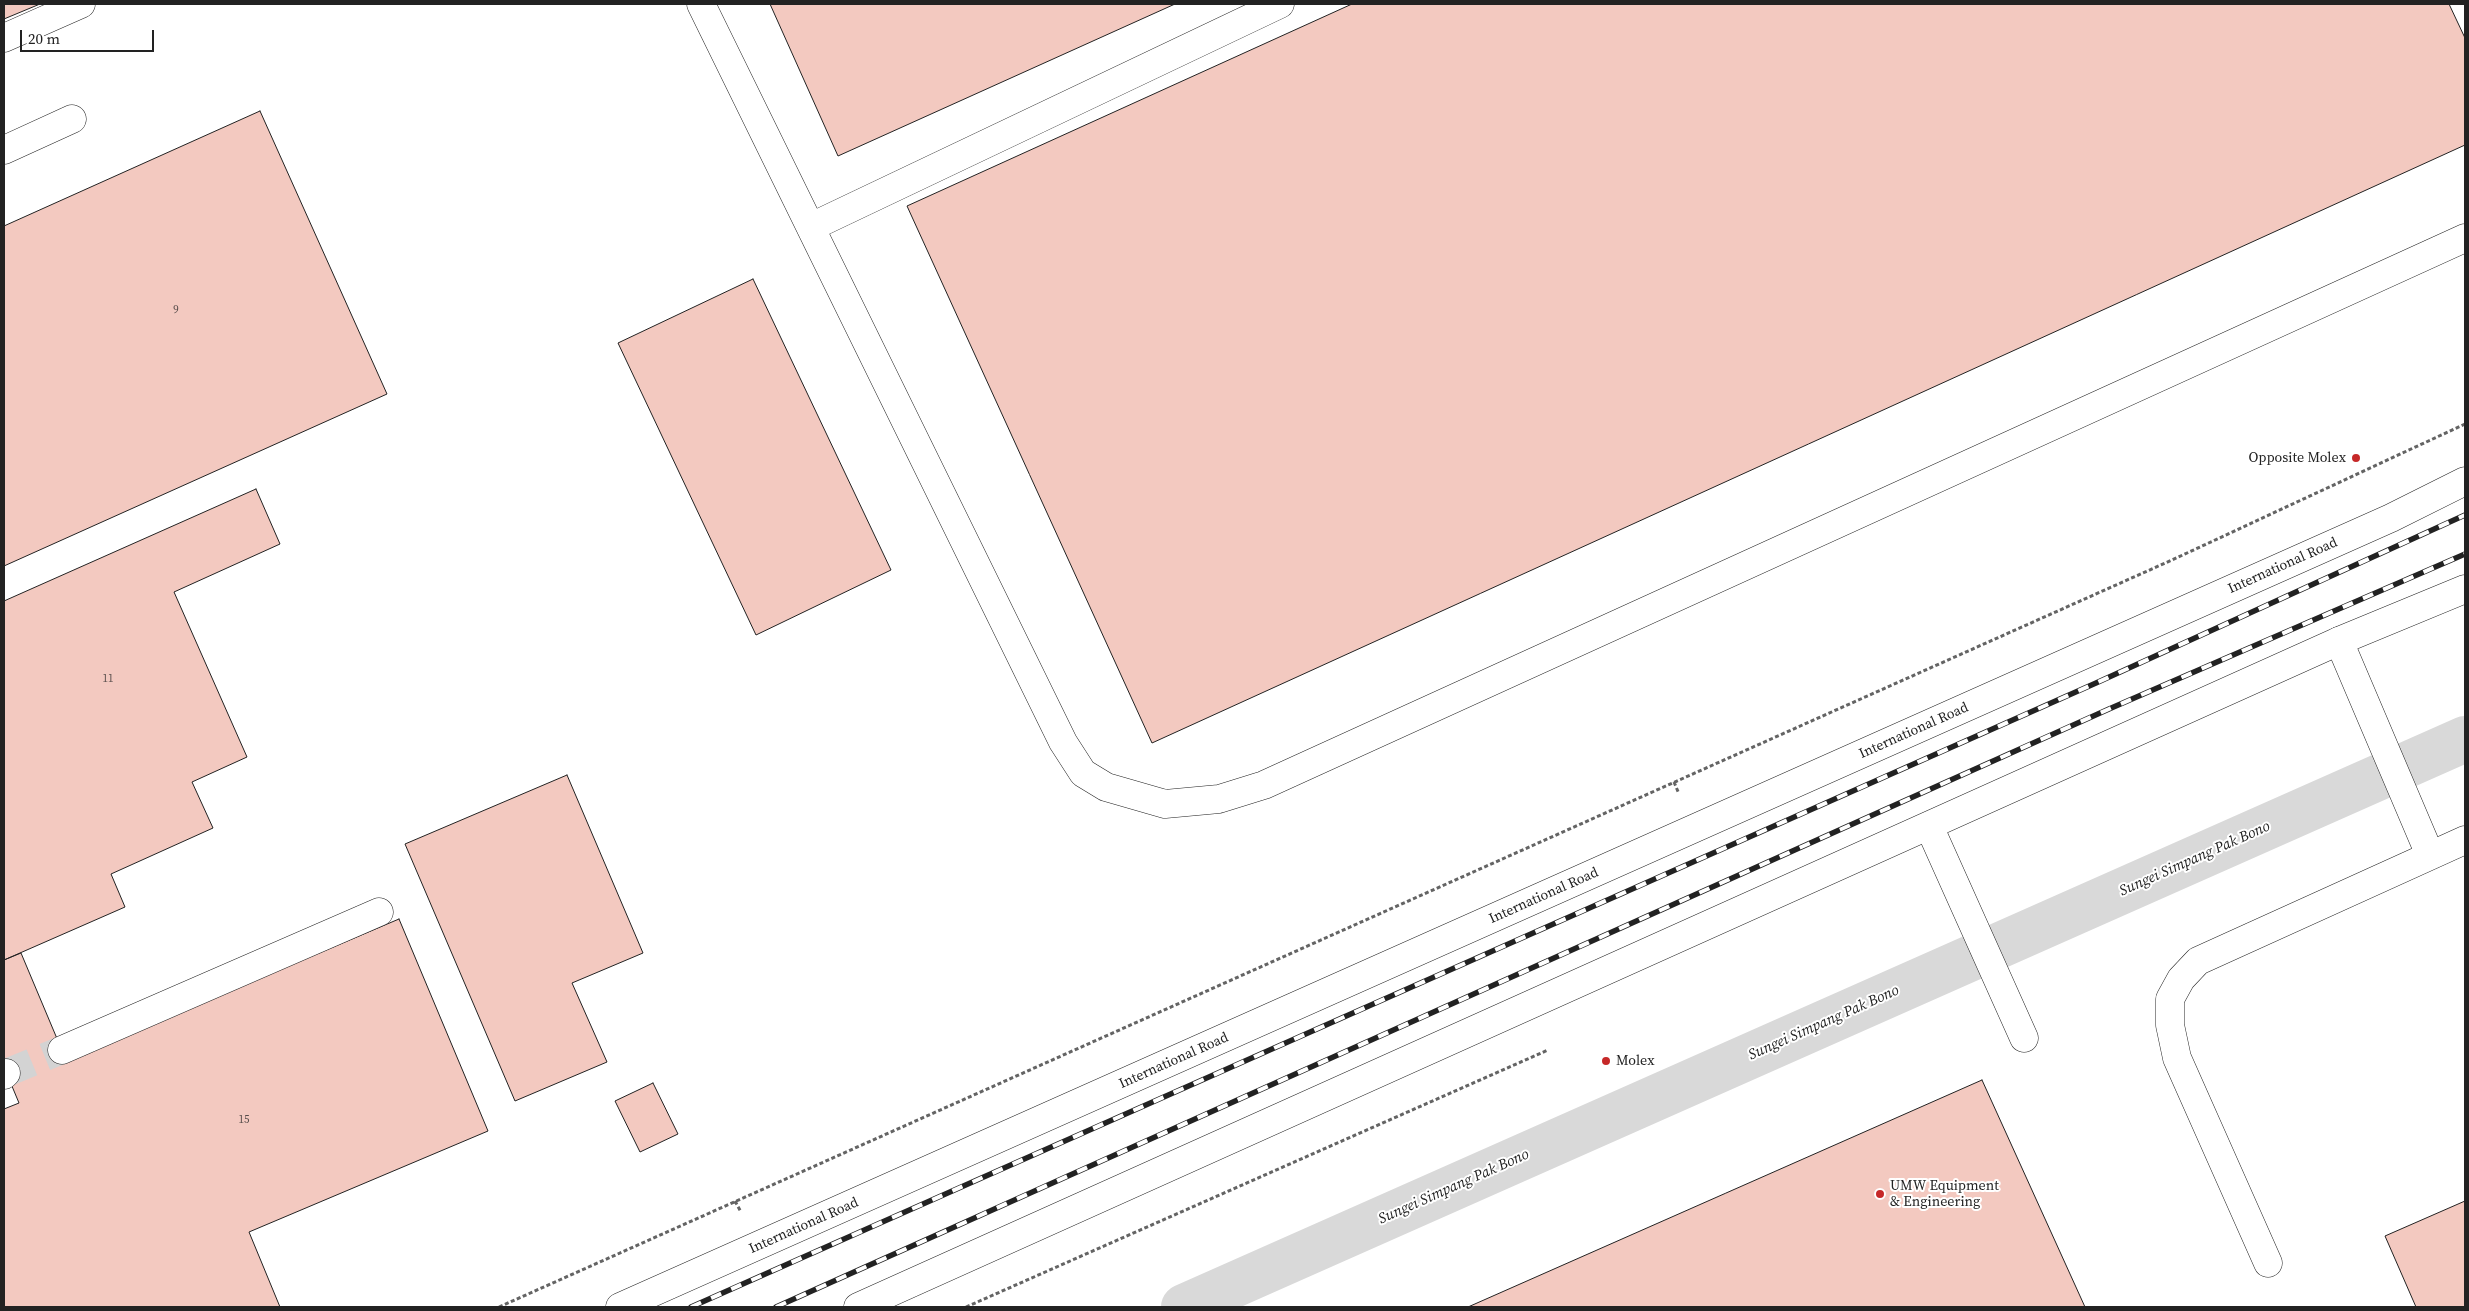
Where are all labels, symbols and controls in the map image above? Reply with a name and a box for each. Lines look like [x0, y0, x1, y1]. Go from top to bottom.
scale bar [22, 20, 156, 52]
text: 20 m [28, 28, 60, 49]
house number: 9 [173, 303, 179, 317]
place label: Opposite Molex [2248, 450, 2346, 466]
marker: Opposite Molex [2350, 452, 2362, 464]
street label: International Road [2226, 534, 2340, 598]
house number: 11 [103, 672, 113, 686]
street label: International Road [1857, 699, 1971, 763]
water label: Sungei Simpang Pak Bono [2117, 818, 2273, 900]
street label: International Road [1487, 864, 1601, 928]
water label: Sungei Simpang Pak Bono [1746, 982, 1902, 1064]
street label: International Road [1117, 1029, 1231, 1093]
place label: Molex [1616, 1053, 1655, 1069]
marker: Molex [1600, 1055, 1612, 1067]
house number: 15 [239, 1113, 249, 1127]
water label: Sungei Simpang Pak Bono [1376, 1146, 1532, 1228]
place label: UMW Equipment & Engineering [1890, 1178, 1999, 1210]
marker: UMW Equipment & Engineering [1874, 1188, 1886, 1200]
street label: International Road [747, 1194, 861, 1258]

